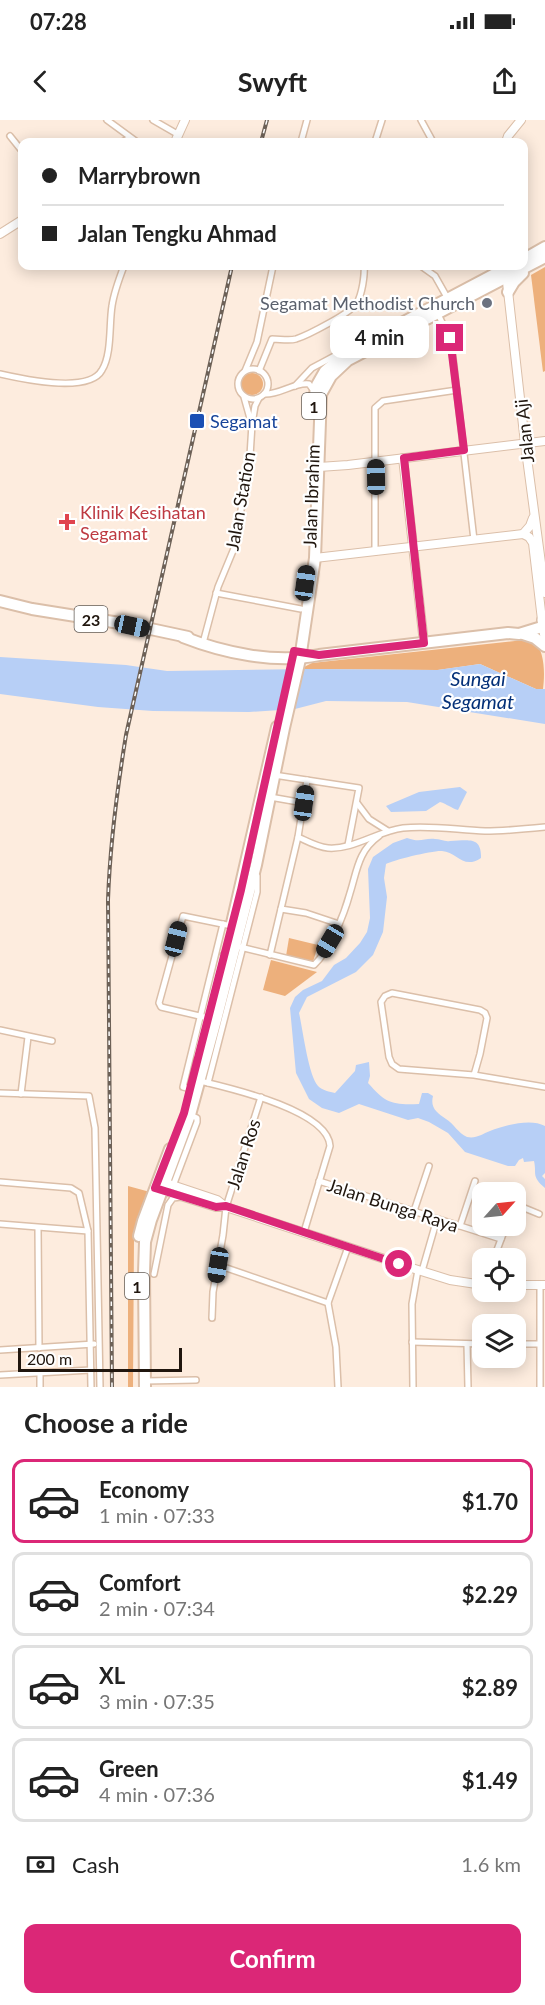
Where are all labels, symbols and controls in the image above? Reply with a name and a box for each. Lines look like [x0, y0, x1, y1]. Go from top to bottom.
text: 07:28 [30, 8, 87, 35]
icon: back [24, 65, 57, 98]
text: Swyft [238, 65, 307, 98]
icon: share [488, 65, 521, 98]
text: Marrybrown [78, 162, 201, 189]
text: Jalan Tengku Ahmad [78, 220, 277, 247]
place label: Segamat Methodist Church [260, 292, 475, 314]
marker: Segamat Methodist Church [480, 296, 494, 310]
callout: 4 min [330, 317, 429, 359]
route end [436, 324, 463, 351]
text: 4 min [355, 325, 404, 349]
road number: 1 [302, 393, 326, 419]
street label: Jalan Aji [510, 398, 538, 464]
place label: Segamat [210, 410, 278, 432]
marker: Segamat [188, 412, 206, 430]
street label: Jalan Ibrahim [298, 444, 324, 548]
street label: Jalan Station [220, 450, 260, 552]
car [367, 459, 385, 495]
place label: Klinik Kesihatan Segamat [80, 501, 206, 544]
marker: Klinik Kesihatan Segamat [58, 513, 76, 531]
car [294, 564, 316, 602]
road number: 23 [74, 606, 107, 632]
car [113, 613, 151, 639]
water label: Sungai Segamat [442, 666, 514, 713]
car [293, 784, 315, 822]
car [163, 919, 189, 959]
car [313, 921, 347, 961]
street label: Jalan Ros [221, 1116, 265, 1192]
street label: Jalan Bunga Raya [325, 1173, 461, 1237]
north arrow [472, 1182, 526, 1236]
map controls [472, 1182, 526, 1368]
car [206, 1246, 230, 1284]
button: locate [472, 1248, 526, 1302]
route start [385, 1250, 412, 1277]
road number: 1 [125, 1273, 149, 1299]
button: layers [472, 1314, 526, 1368]
scale bar [18, 1345, 182, 1372]
text: 200 m [27, 1349, 72, 1368]
text: Choose a ride [24, 1406, 188, 1439]
icon: car [27, 1474, 81, 1528]
text: Economy [99, 1476, 189, 1503]
text: $1.70 [462, 1488, 518, 1515]
text: 1 min · 07:33 [99, 1503, 215, 1527]
icon: car [27, 1567, 81, 1621]
text: Comfort [99, 1569, 181, 1596]
text: $2.29 [462, 1581, 518, 1608]
text: 2 min · 07:34 [99, 1596, 215, 1620]
icon: car [27, 1660, 81, 1714]
text: XL [99, 1662, 125, 1689]
text: $2.89 [462, 1674, 518, 1701]
text: 3 min · 07:35 [99, 1689, 215, 1713]
icon: car [27, 1753, 81, 1807]
text: Green [99, 1755, 159, 1782]
text: $1.49 [462, 1767, 518, 1794]
text: 4 min · 07:36 [99, 1782, 215, 1806]
icon: cash [24, 1848, 57, 1881]
text: Cash [72, 1851, 119, 1878]
text: 1.6 km [461, 1852, 521, 1876]
button: Confirm [24, 1924, 521, 1993]

